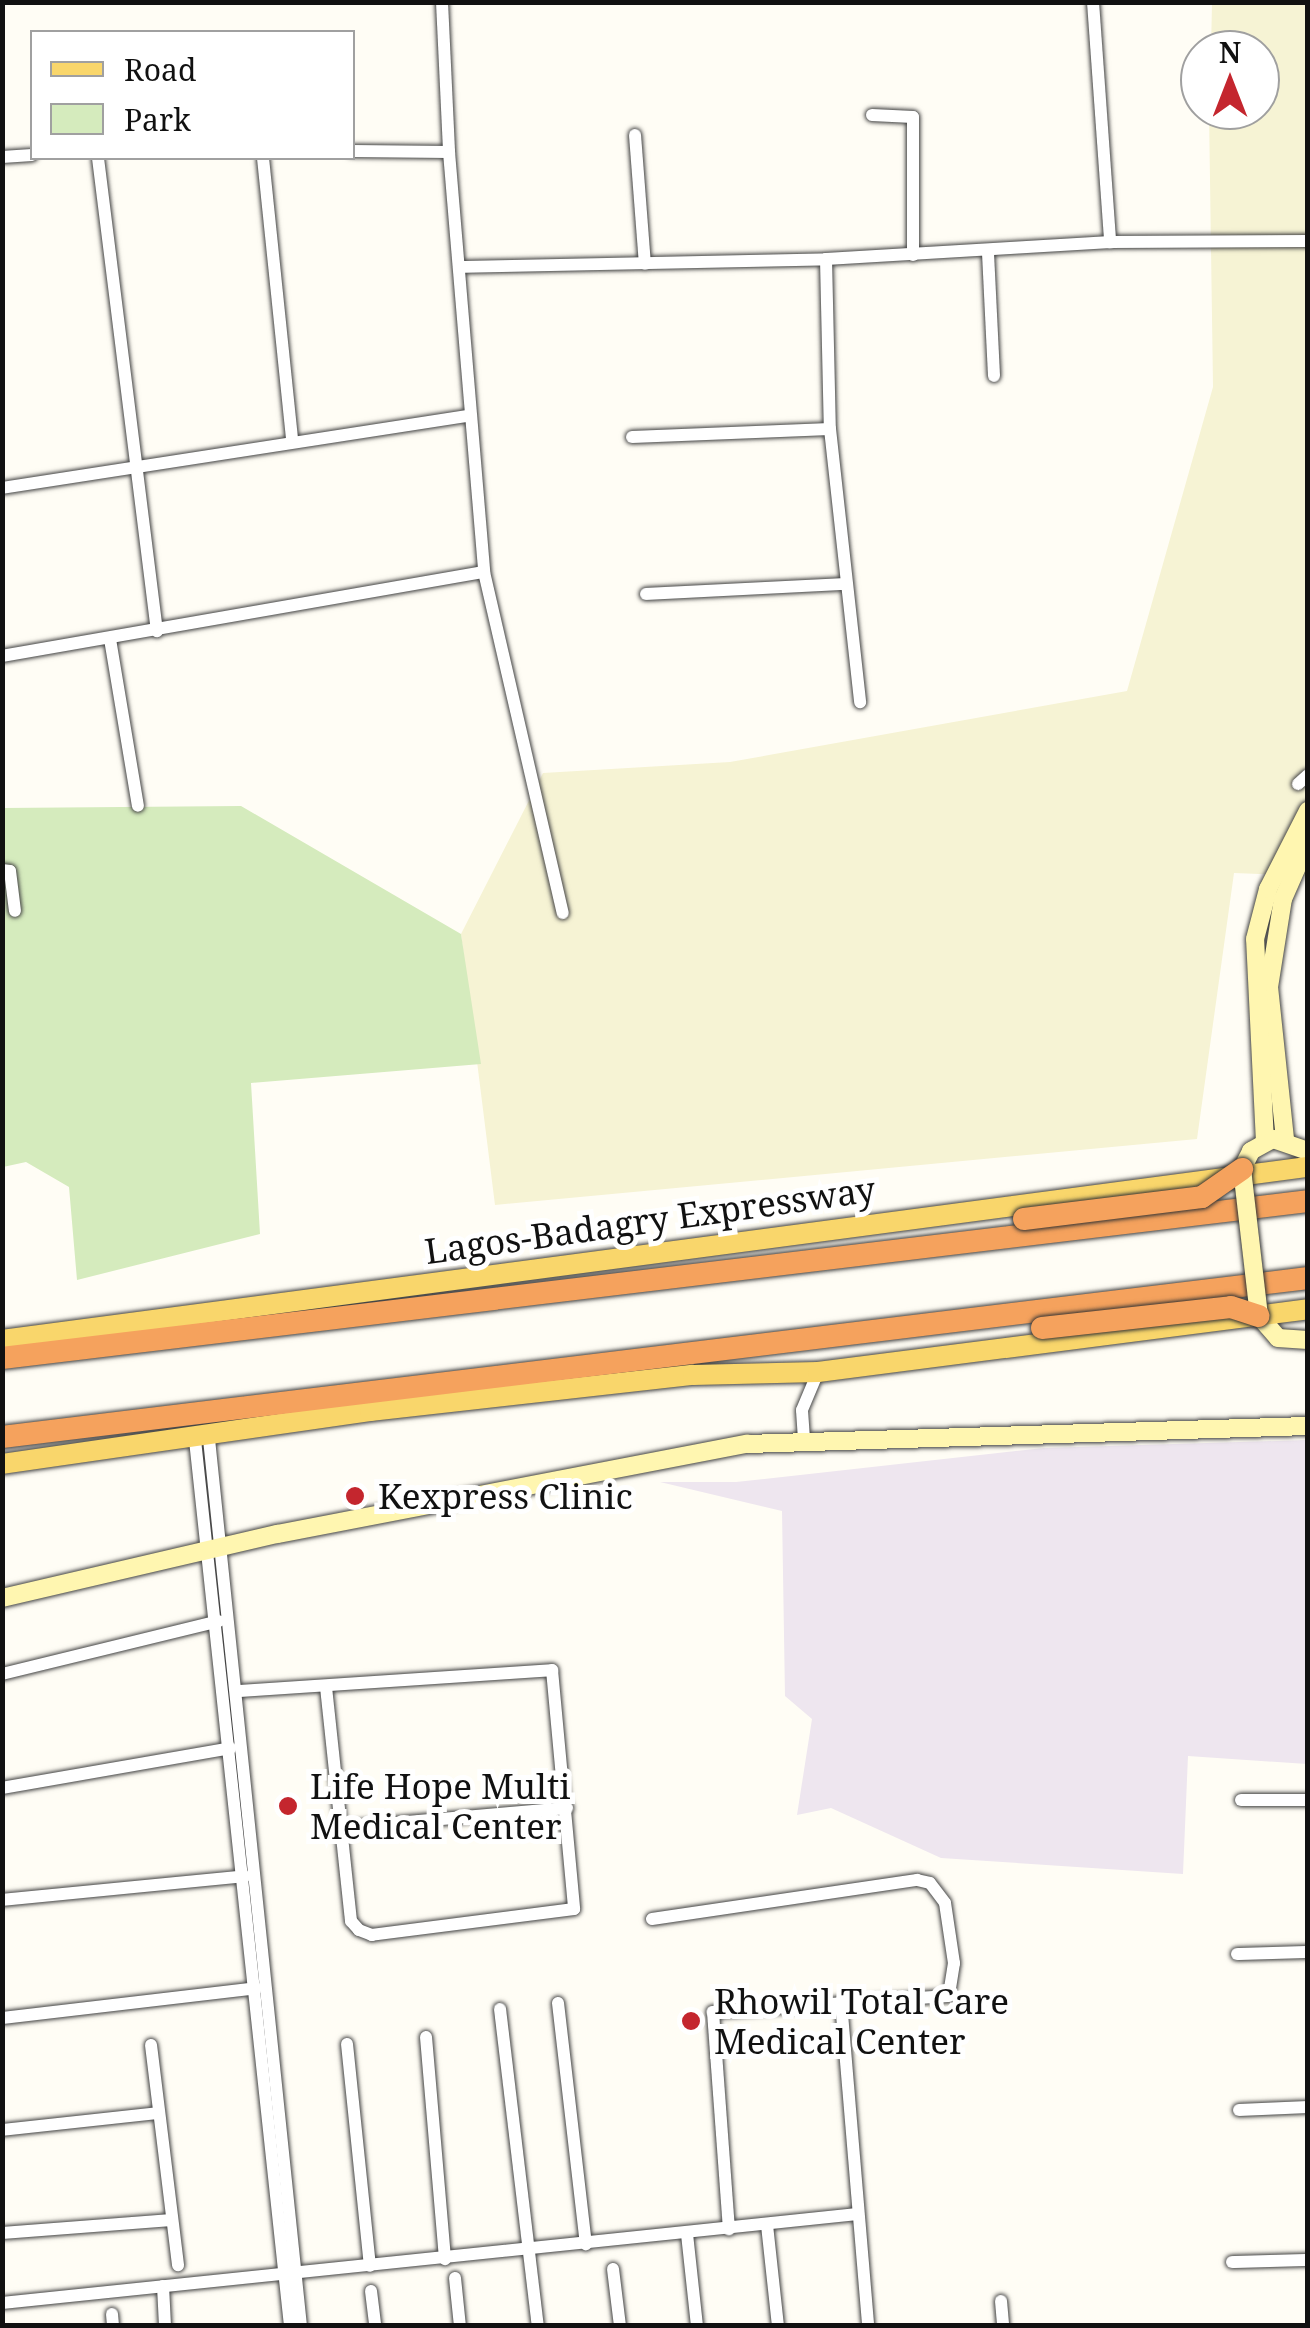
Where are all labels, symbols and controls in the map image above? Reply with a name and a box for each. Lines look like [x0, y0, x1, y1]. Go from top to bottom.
legend [30, 30, 355, 160]
north arrow [1180, 30, 1280, 130]
text: N [1219, 33, 1241, 71]
text: Road [124, 49, 196, 90]
text: Park [124, 99, 191, 140]
street label: Lagos-Badagry Expressway [422, 1168, 878, 1272]
place label: Kexpress Clinic [378, 1475, 633, 1517]
marker: Kexpress Clinic [342, 1483, 368, 1509]
place label: Life Hope Multi Medical Center [310, 1765, 570, 1847]
marker: Life Hope Multi Medical Center [275, 1793, 301, 1819]
place label: Rhowil Total Care Medical Center [714, 1980, 1009, 2062]
marker: Rhowil Total Care Medical Center [678, 2008, 704, 2034]

